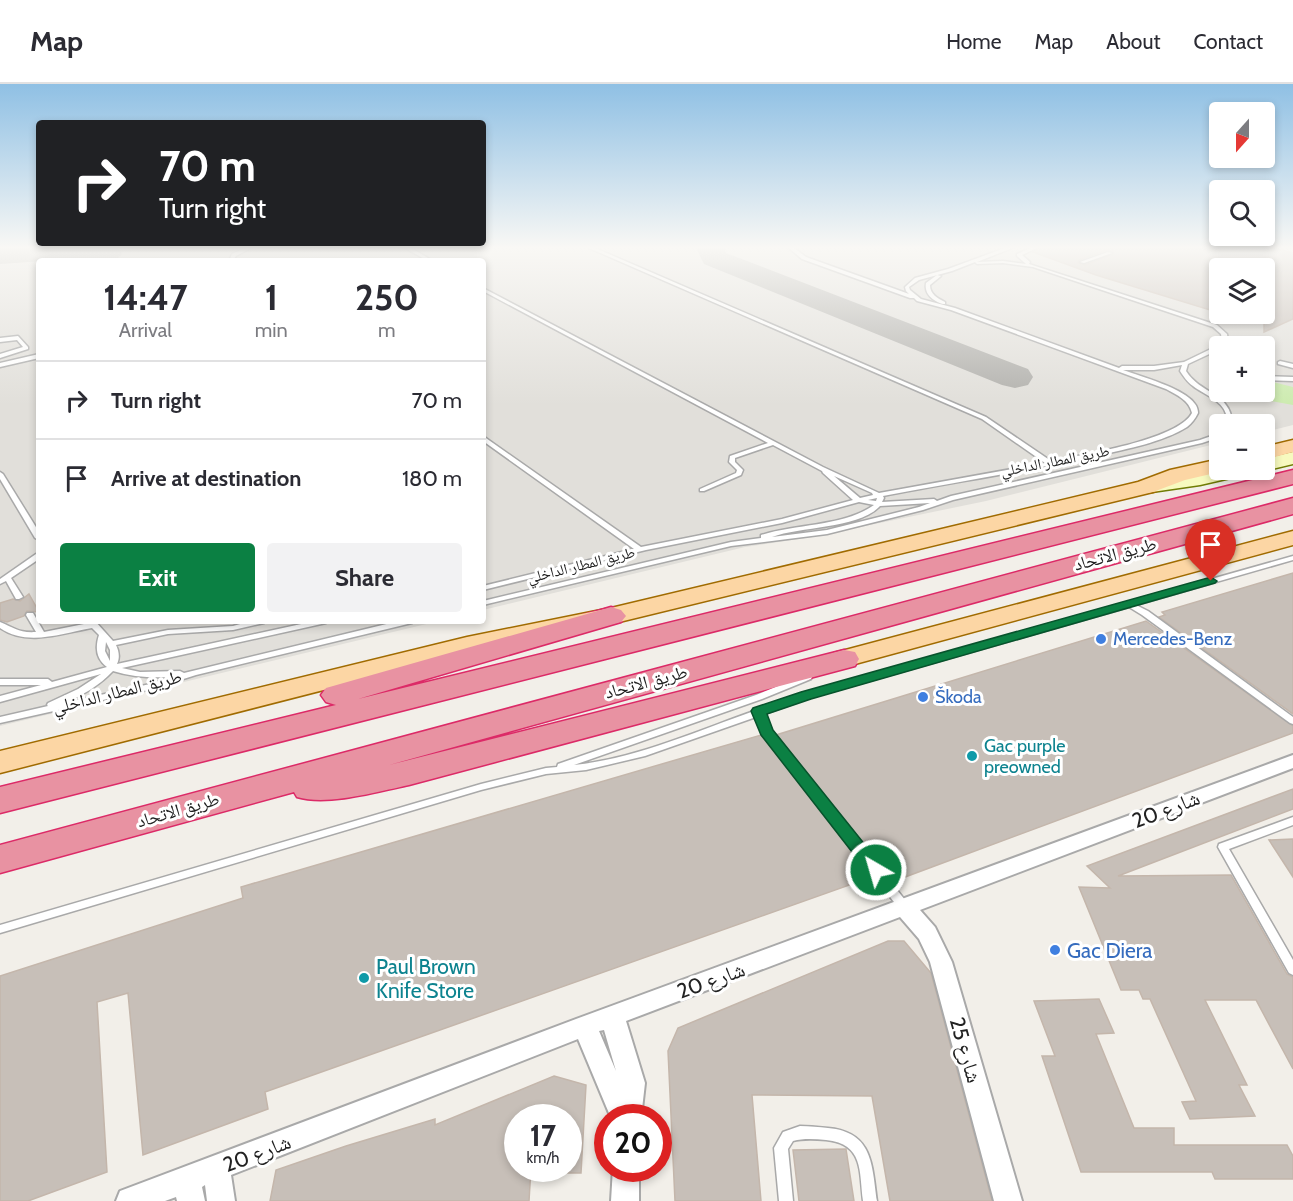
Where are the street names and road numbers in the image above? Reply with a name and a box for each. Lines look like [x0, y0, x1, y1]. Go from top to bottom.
street label: طريق المطار الداخلي [999, 442, 1112, 483]
street label: طريق الاتحاد [1071, 532, 1159, 576]
street label: طريق المطار الداخلي [525, 543, 638, 590]
street label: طريق الاتحاد [602, 660, 690, 704]
street label: طريق المطار الداخلي [50, 665, 185, 722]
street label: شارع 20 [1129, 785, 1204, 834]
street label: طريق الاتحاد [134, 788, 222, 832]
street label: شارع 20 [674, 956, 749, 1005]
street label: شارع 25 [944, 1014, 987, 1086]
street label: شارع 20 [220, 1129, 295, 1178]

